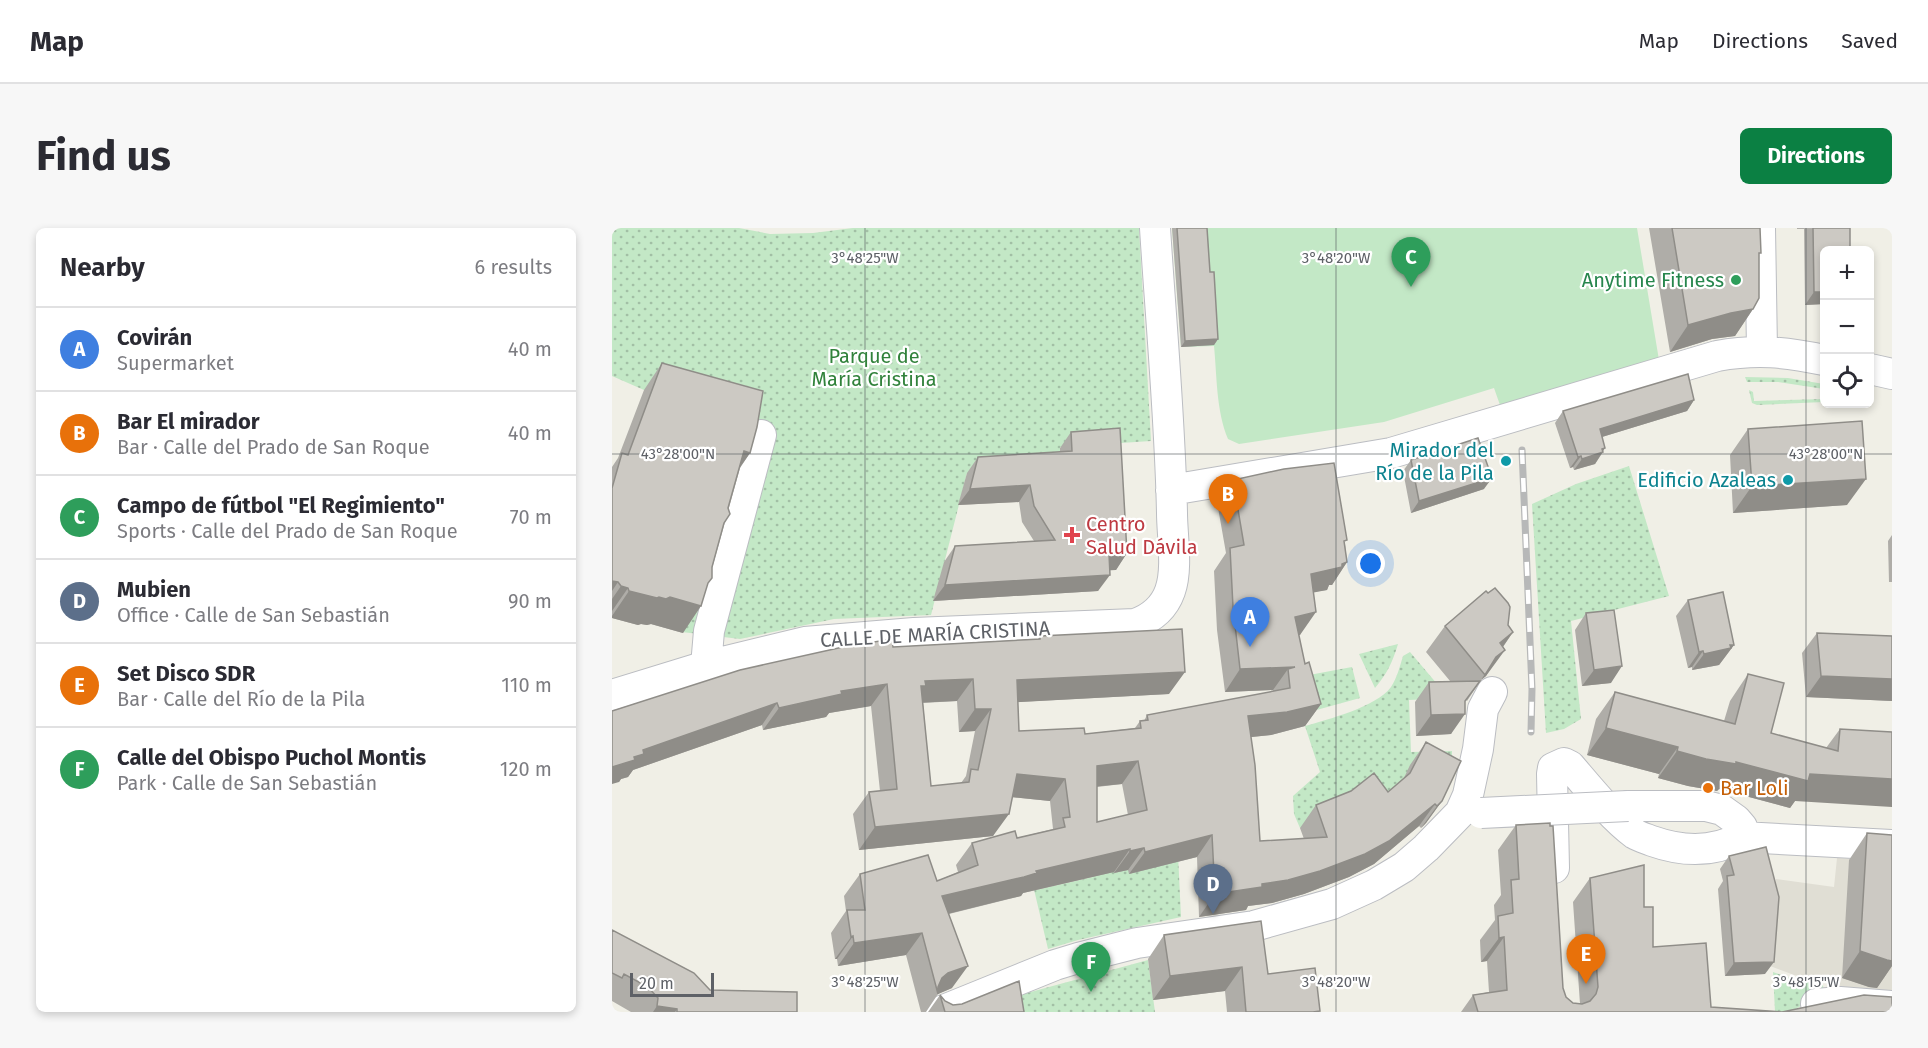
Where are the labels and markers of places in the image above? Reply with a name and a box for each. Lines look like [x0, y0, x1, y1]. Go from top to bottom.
pin: C [1392, 238, 1430, 287]
place label: Anytime Fitness [1582, 268, 1724, 292]
marker: Anytime Fitness [1729, 273, 1743, 287]
place label: Mirador del Río de la Pila [1375, 438, 1494, 485]
marker: Mirador del Río de la Pila [1499, 454, 1513, 468]
place label: Edificio Azaleas [1637, 468, 1776, 492]
marker: Edificio Azaleas [1781, 473, 1795, 487]
pin: B [1208, 474, 1248, 524]
place label: Centro Salud Dávila [1086, 512, 1198, 559]
marker: Centro Salud Dávila [1063, 526, 1081, 544]
pin: A [1230, 598, 1270, 647]
place label: Bar Loli [1720, 776, 1789, 800]
marker: Bar Loli [1701, 781, 1715, 795]
pin: D [1194, 864, 1232, 914]
pin: E [1566, 934, 1606, 984]
pin: F [1072, 942, 1110, 992]

